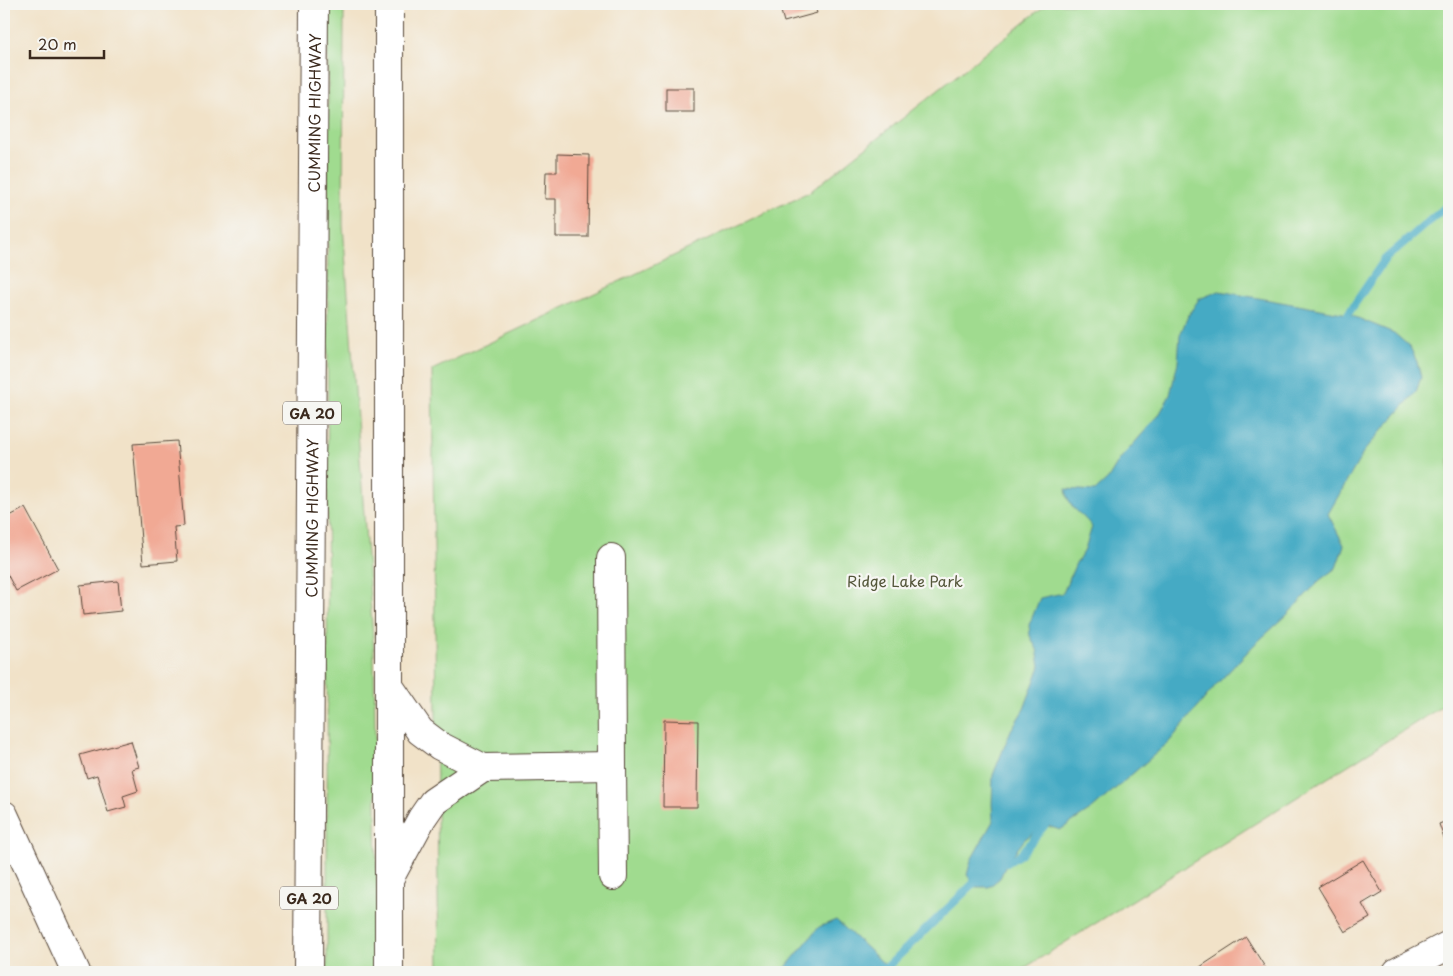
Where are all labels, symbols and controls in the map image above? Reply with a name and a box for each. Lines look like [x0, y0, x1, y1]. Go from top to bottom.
scale bar [30, 28, 104, 60]
text: 20 m [38, 32, 77, 55]
street label: CUMMING HIGHWAY [301, 33, 325, 193]
road number: GA 20 [283, 402, 341, 424]
street label: CUMMING HIGHWAY [299, 438, 323, 598]
park label: Ridge Lake Park [847, 569, 963, 592]
road number: GA 20 [280, 886, 338, 910]

